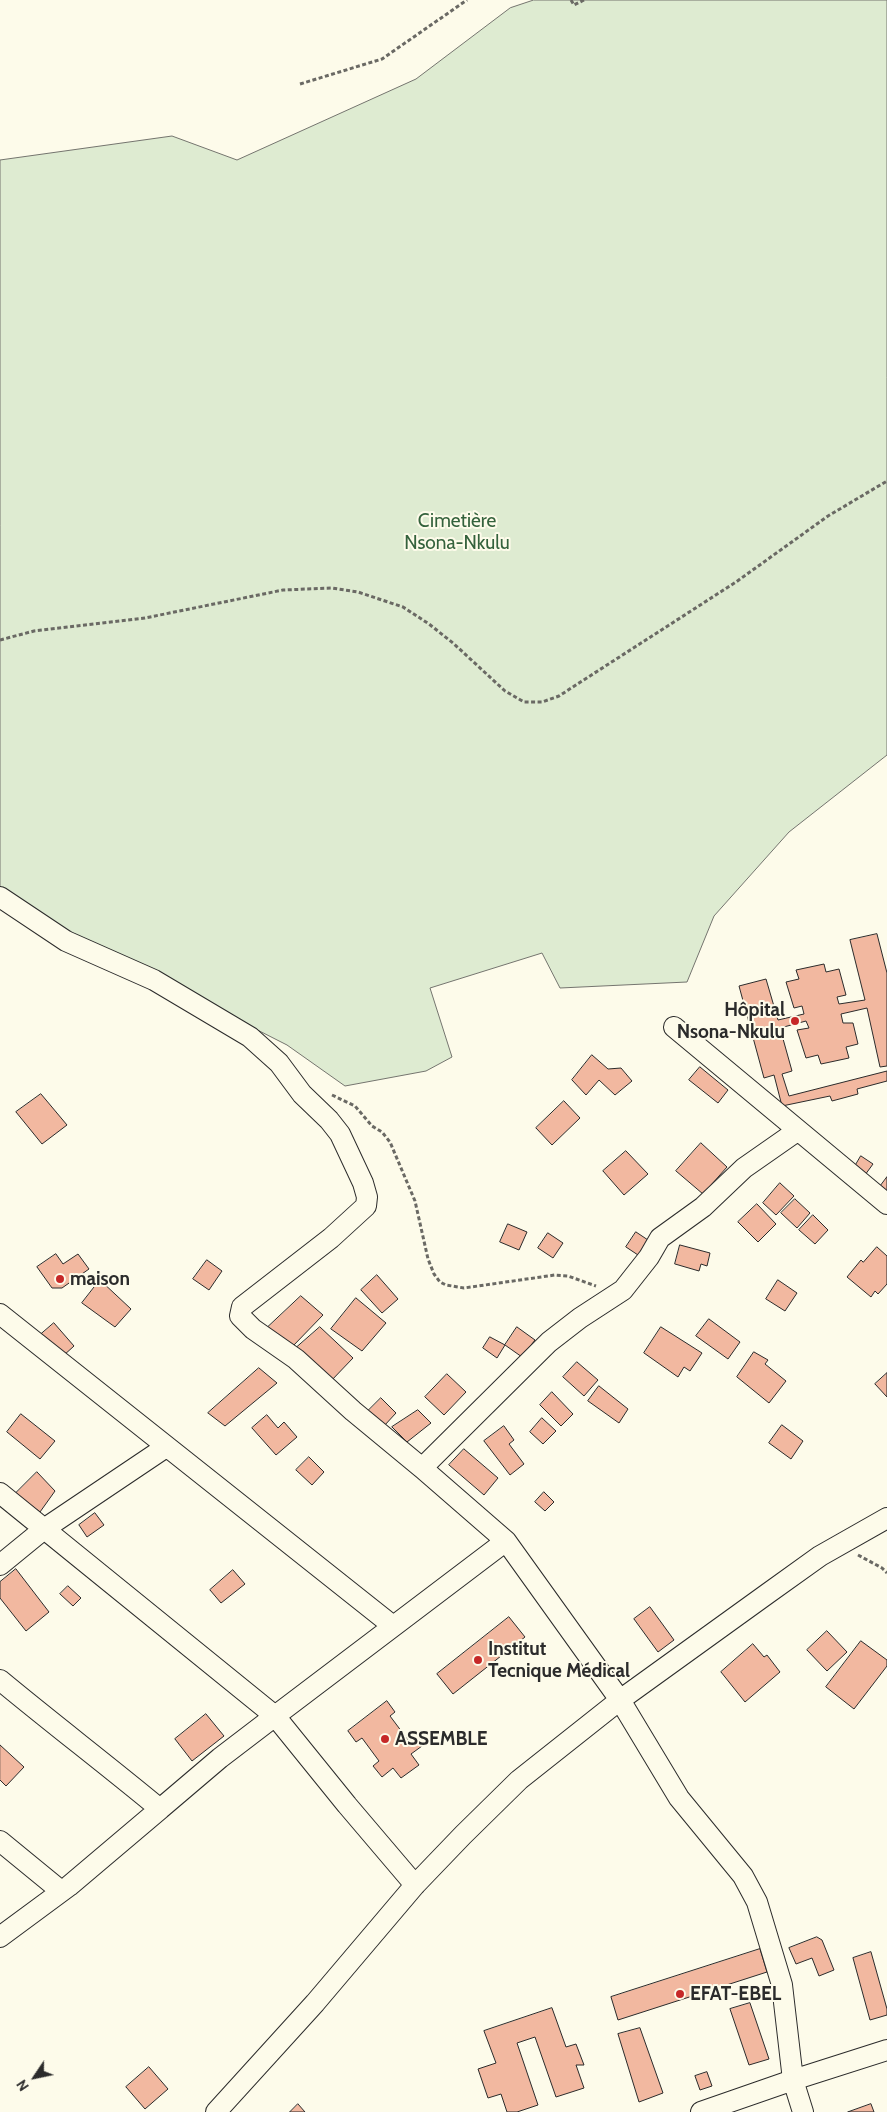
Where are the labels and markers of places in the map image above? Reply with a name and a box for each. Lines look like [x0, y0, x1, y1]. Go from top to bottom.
place label: Hôpital Nsona-Nkulu [677, 999, 785, 1043]
marker: Hôpital Nsona-Nkulu [789, 1015, 801, 1027]
place label: maison [70, 1268, 130, 1290]
marker: maison [54, 1273, 66, 1285]
place label: Institut Tecnique Médical [488, 1638, 630, 1682]
marker: Institut Tecnique Médical [472, 1654, 484, 1666]
place label: ASSEMBLE [395, 1728, 488, 1750]
marker: ASSEMBLE [379, 1733, 391, 1745]
place label: EFAT-EBEL [690, 1983, 781, 2005]
marker: EFAT-EBEL [674, 1988, 686, 2000]

